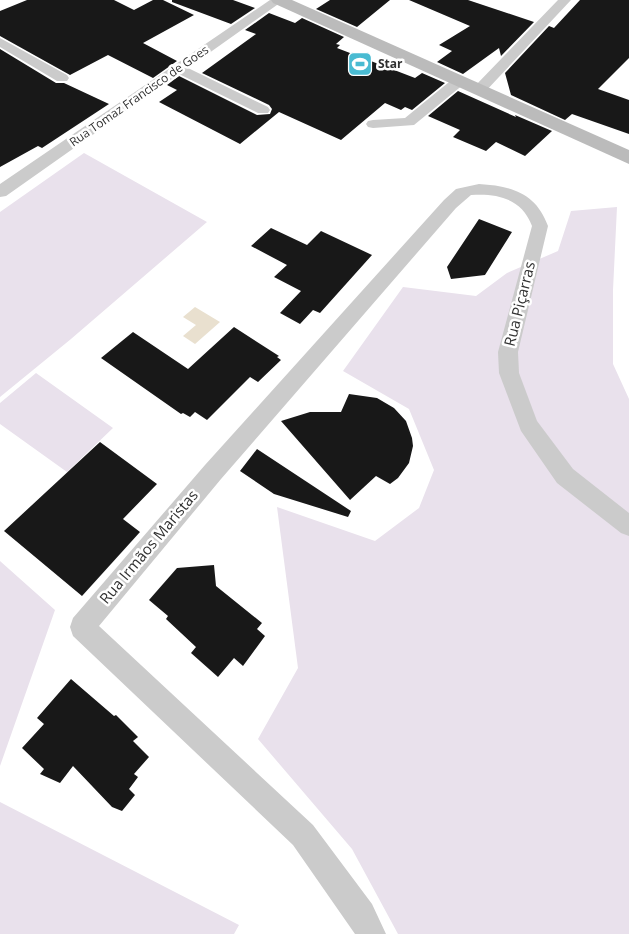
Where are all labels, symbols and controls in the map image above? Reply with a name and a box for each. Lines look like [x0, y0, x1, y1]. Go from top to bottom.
street label: Rua Tomaz Francisco de Goes [66, 41, 212, 150]
sports icon: Star [347, 51, 373, 77]
place label: Star [378, 55, 403, 72]
street label: Rua Piçarras [499, 259, 539, 348]
street label: Rua Irmãos Maristas [95, 485, 202, 608]

